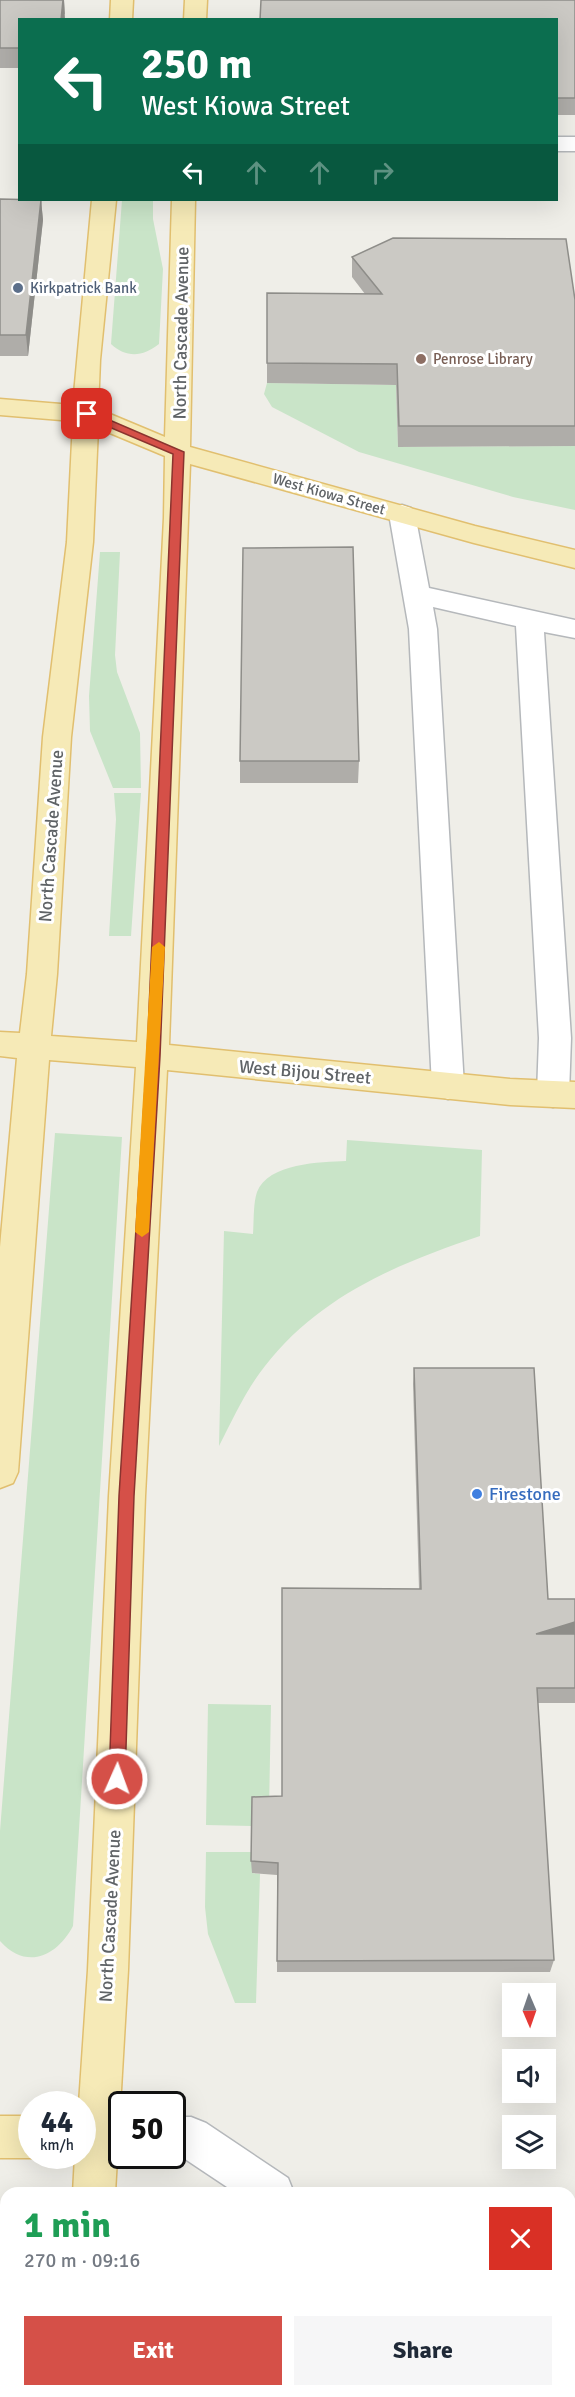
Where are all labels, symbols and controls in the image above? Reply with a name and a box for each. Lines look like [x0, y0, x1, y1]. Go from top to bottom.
text: 250 m [141, 39, 252, 90]
icon: left [42, 42, 120, 120]
text: West Kiowa Street [141, 90, 350, 123]
icon: left [177, 156, 210, 189]
icon: ahead [240, 156, 273, 189]
icon: ahead [303, 156, 336, 189]
icon: right [366, 156, 399, 189]
street label: North Cascade Avenue [168, 246, 194, 420]
place label: Kirkpatrick Bank [30, 279, 137, 297]
marker: Kirkpatrick Bank [11, 281, 25, 295]
place label: Penrose Library [433, 350, 533, 368]
marker: Penrose Library [414, 352, 428, 366]
pin [61, 388, 112, 439]
icon: arrive [70, 397, 103, 430]
street label: West Kiowa Street [271, 469, 387, 519]
street label: North Cascade Avenue [34, 749, 68, 923]
street label: West Bijou Street [238, 1055, 372, 1089]
place label: Firestone [489, 1483, 561, 1505]
marker: Firestone [470, 1487, 484, 1501]
position arrow [85, 1747, 149, 1811]
street label: North Cascade Avenue [94, 1829, 126, 2003]
north arrow [502, 1983, 556, 2037]
map controls [502, 1983, 556, 2169]
button: sound [502, 2049, 556, 2103]
speed limit sign: 50 [108, 2091, 186, 2169]
text: 44 [41, 2104, 73, 2141]
button: layers [502, 2115, 556, 2169]
text: km/h [40, 2136, 74, 2154]
text: 1 min [24, 2203, 111, 2248]
button: close [489, 2207, 552, 2270]
text: 270 m · 09:16 [24, 2248, 140, 2273]
button: Exit [24, 2316, 282, 2385]
button: Share [294, 2316, 552, 2385]

